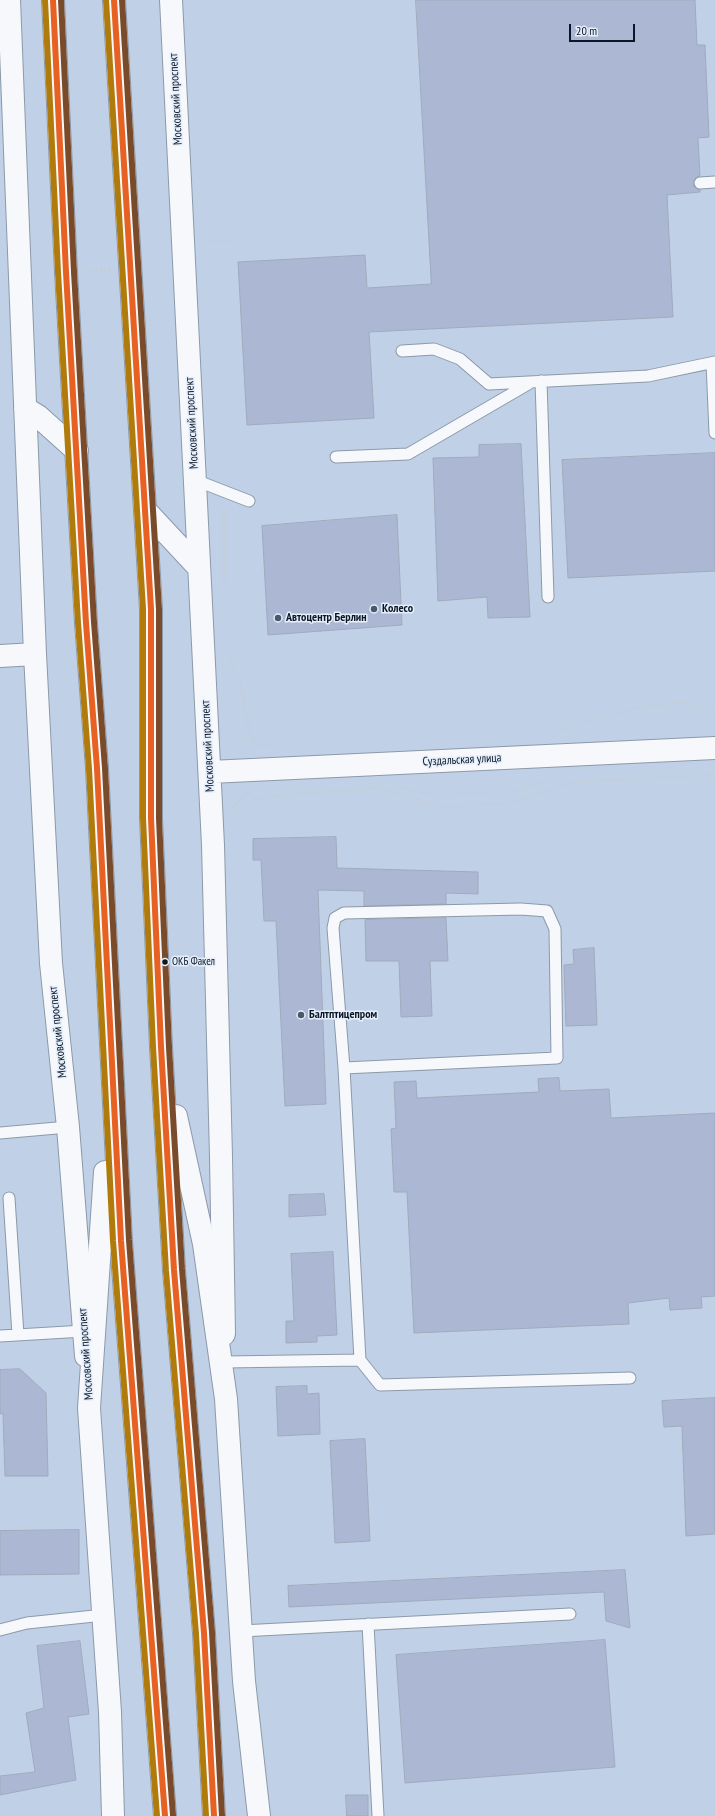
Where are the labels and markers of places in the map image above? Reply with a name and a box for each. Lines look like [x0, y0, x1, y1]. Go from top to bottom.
place label: Колесо [382, 602, 413, 616]
marker: Колесо [369, 604, 379, 614]
place label: Автоцентр Берлин [286, 611, 367, 625]
marker: Автоцентр Берлин [273, 613, 283, 623]
place label: ОКБ Факел [172, 955, 215, 969]
marker: ОКБ Факел [160, 957, 170, 967]
place label: Балтптицепром [309, 1008, 377, 1022]
marker: Балтптицепром [296, 1010, 306, 1020]

